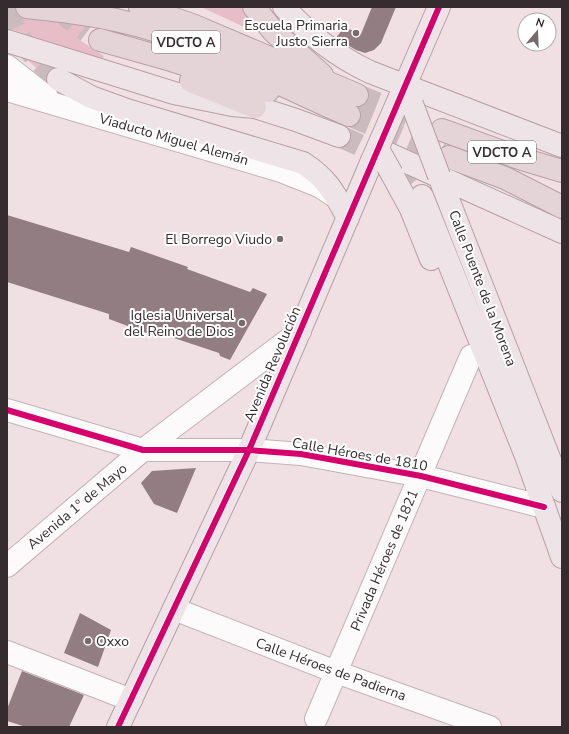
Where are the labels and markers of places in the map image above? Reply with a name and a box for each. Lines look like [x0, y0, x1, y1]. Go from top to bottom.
place label: Escuela Primaria Justo Sierra [244, 16, 348, 51]
marker: Escuela Primaria Justo Sierra [351, 28, 361, 38]
place label: El Borrego Viudo [165, 230, 272, 249]
marker: El Borrego Viudo [275, 234, 285, 244]
place label: Iglesia Universal del Reino de Dios [124, 306, 235, 341]
marker: Iglesia Universal del Reino de Dios [237, 318, 247, 328]
place label: Oxxo [96, 632, 129, 651]
marker: Oxxo [83, 636, 93, 646]

